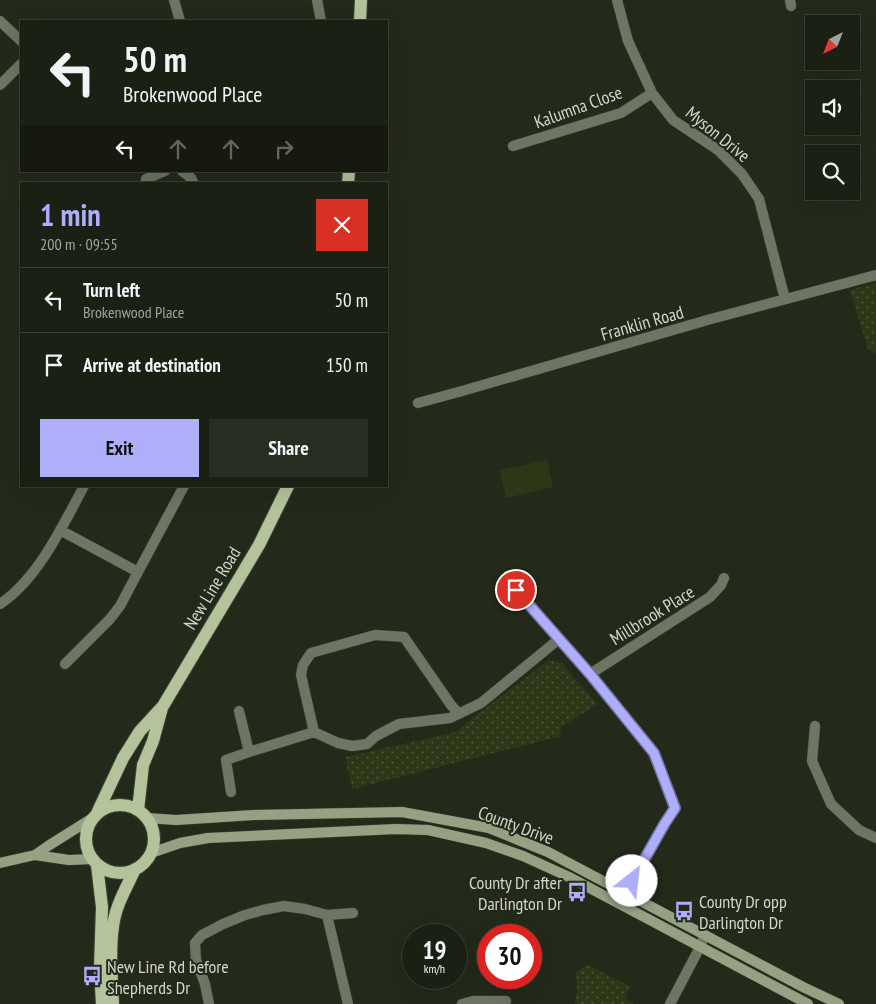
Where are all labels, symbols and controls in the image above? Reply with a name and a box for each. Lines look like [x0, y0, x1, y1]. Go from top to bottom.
north arrow [805, 15, 860, 70]
map controls [805, 15, 860, 200]
text: 50 m [123, 36, 187, 82]
icon: left [40, 40, 105, 105]
text: Brokenwood Place [123, 80, 262, 108]
street label: Kalumna Close [531, 80, 625, 134]
button: sound [805, 80, 860, 135]
street label: Myson Drive [681, 101, 755, 167]
icon: left [111, 135, 139, 163]
icon: ahead [164, 135, 192, 163]
icon: ahead [217, 135, 245, 163]
icon: right [270, 135, 298, 163]
button: search [805, 145, 860, 200]
text: 1 min [40, 195, 101, 234]
button: close [316, 199, 368, 251]
text: 200 m · 09:55 [40, 234, 118, 254]
text: Turn left [83, 278, 140, 302]
icon: left [40, 286, 68, 314]
text: 50 m [335, 288, 368, 312]
street label: Franklin Road [598, 300, 686, 346]
text: Brokenwood Place [83, 302, 184, 322]
icon: arrive [40, 351, 68, 379]
text: Arrive at destination [83, 353, 221, 377]
text: 150 m [326, 353, 368, 377]
button: Exit [40, 419, 199, 477]
button: Share [209, 419, 368, 477]
street label: New Line Road [178, 543, 246, 633]
pin [495, 569, 537, 611]
icon: arrive [502, 576, 530, 604]
street label: Millbrook Place [605, 580, 699, 650]
street label: County Drive [475, 801, 557, 849]
position arrow [605, 854, 657, 906]
place label: County Dr after Darlington Dr [469, 871, 562, 915]
bus stop icon: County Dr after Darlington Dr [566, 881, 588, 903]
place label: County Dr opp Darlington Dr [699, 890, 787, 934]
bus stop icon: County Dr opp Darlington Dr [673, 900, 695, 922]
speed limit sign: 30 [477, 924, 542, 989]
text: 19 [423, 934, 446, 966]
place label: New Line Rd before Shepherds Dr [107, 955, 229, 999]
text: km/h [424, 961, 445, 976]
bus stop icon: New Line Rd before Shepherds Dr [81, 965, 103, 987]

